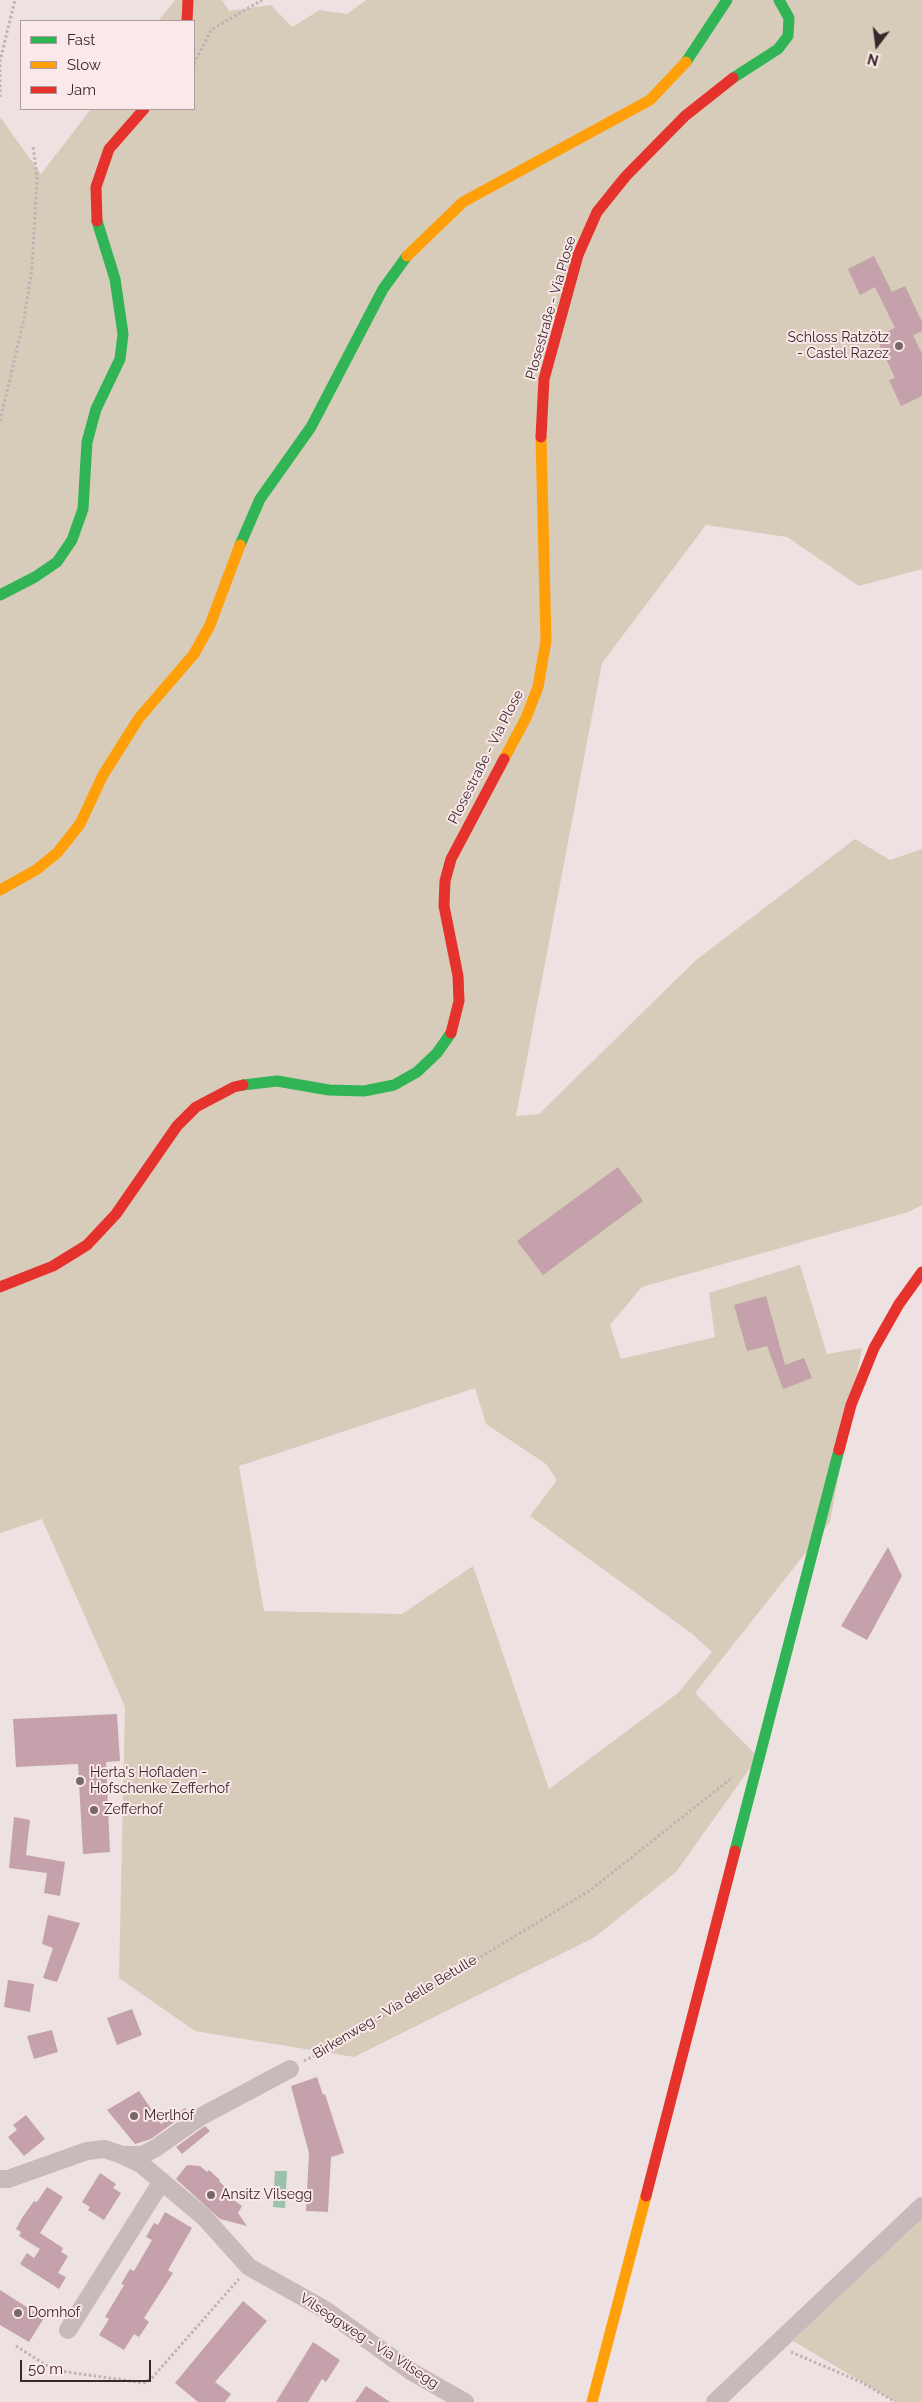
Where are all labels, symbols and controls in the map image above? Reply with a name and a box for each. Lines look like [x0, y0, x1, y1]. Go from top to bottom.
legend [20, 20, 195, 110]
north arrow [852, 20, 902, 70]
text: Fast [67, 31, 95, 49]
text: N [866, 50, 880, 69]
text: Slow [67, 56, 101, 74]
text: Jam [67, 81, 96, 99]
street label: Plosestraße - Via Plose [522, 234, 580, 382]
place label: Schloss Ratzötz - Castel Razez [788, 330, 889, 362]
marker: Schloss Ratzötz - Castel Razez [893, 340, 905, 352]
street label: Plosestraße - Via Plose [445, 687, 527, 827]
place label: Herta's Hofladen - Hofschenke Zefferhof [90, 1765, 230, 1798]
marker: Herta's Hofladen - Hofschenke Zefferhof [74, 1775, 86, 1787]
place label: Zefferhof [104, 1802, 163, 1818]
marker: Zefferhof [88, 1804, 100, 1816]
street label: Birkenweg - Via delle Betulle [310, 1951, 480, 2063]
place label: Merlhof [144, 2108, 194, 2124]
marker: Merlhof [128, 2110, 140, 2122]
place label: Ansitz Vilsegg [221, 2187, 312, 2203]
marker: Ansitz Vilsegg [205, 2189, 217, 2201]
street label: Vilseggweg - Via Vilsegg [296, 2290, 442, 2392]
place label: Domhof [28, 2305, 80, 2321]
marker: Domhof [12, 2307, 24, 2319]
scale bar [22, 2350, 154, 2382]
text: 50 m [28, 2360, 63, 2378]

